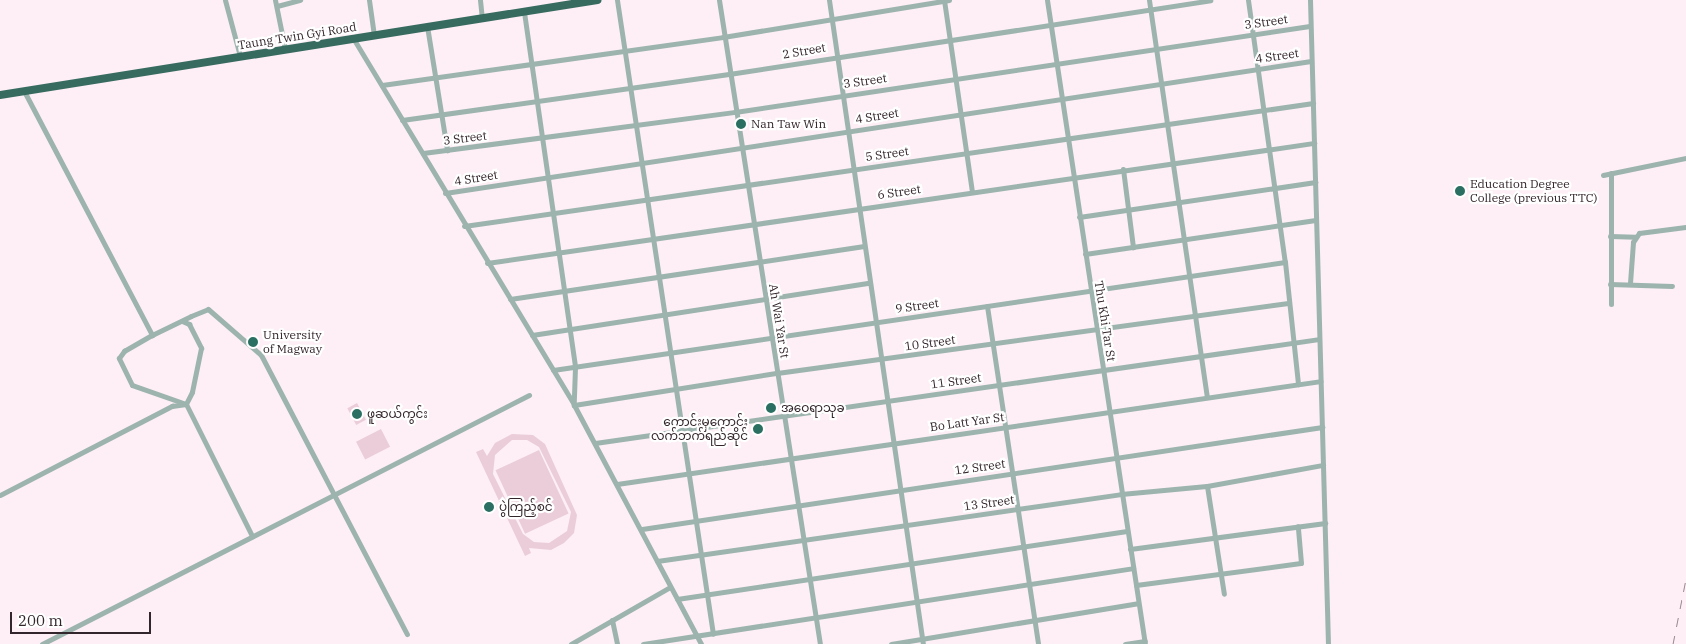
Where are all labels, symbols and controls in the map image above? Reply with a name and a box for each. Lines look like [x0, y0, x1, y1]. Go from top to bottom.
street label: 3 Street [1243, 12, 1289, 32]
street label: Taung Twin Gyi Road [237, 20, 357, 52]
street label: 2 Street [781, 40, 827, 62]
street label: 4 Street [1254, 46, 1300, 66]
street label: 3 Street [842, 71, 888, 91]
street label: 4 Street [854, 105, 900, 127]
place label: Nan Taw Win [751, 117, 826, 131]
marker: Nan Taw Win [735, 118, 747, 130]
street label: 3 Street [442, 128, 488, 148]
street label: 5 Street [864, 144, 910, 164]
street label: 4 Street [453, 167, 499, 189]
place label: Education Degree College (previous TTC) [1470, 177, 1597, 205]
street label: 6 Street [876, 182, 922, 202]
marker: Education Degree College (previous TTC) [1454, 185, 1466, 197]
street label: Thu Khi Tar St [1092, 280, 1118, 362]
street label: Ah Wai Yar St [766, 283, 792, 359]
street label: 9 Street [894, 296, 940, 316]
place label: University of Magway [263, 328, 322, 356]
street label: 10 Street [904, 332, 956, 354]
marker: University of Magway [247, 336, 259, 348]
street label: 11 Street [930, 370, 982, 392]
place label: အဝေရာသုခ [781, 401, 845, 415]
marker: အဝေရာသုခ [765, 402, 777, 414]
place label: ဖူဆယ်ကွင်း [367, 407, 428, 421]
marker: ဖူဆယ်ကွင်း [351, 408, 363, 420]
street label: Bo Latt Yar St [929, 410, 1005, 434]
place label: ကောင်းမှကောင်း လက်ဘက်ရည်ဆိုင် [651, 415, 748, 443]
marker: ကောင်းမှကောင်း လက်ဘက်ရည်ဆိုင် [752, 423, 764, 435]
street label: 12 Street [954, 456, 1006, 478]
street label: 13 Street [963, 492, 1015, 514]
place label: ပွဲကြည့်စင် [499, 500, 553, 514]
marker: ပွဲကြည့်စင် [483, 501, 495, 513]
scale bar [12, 602, 154, 634]
text: 200 m [18, 611, 63, 630]

